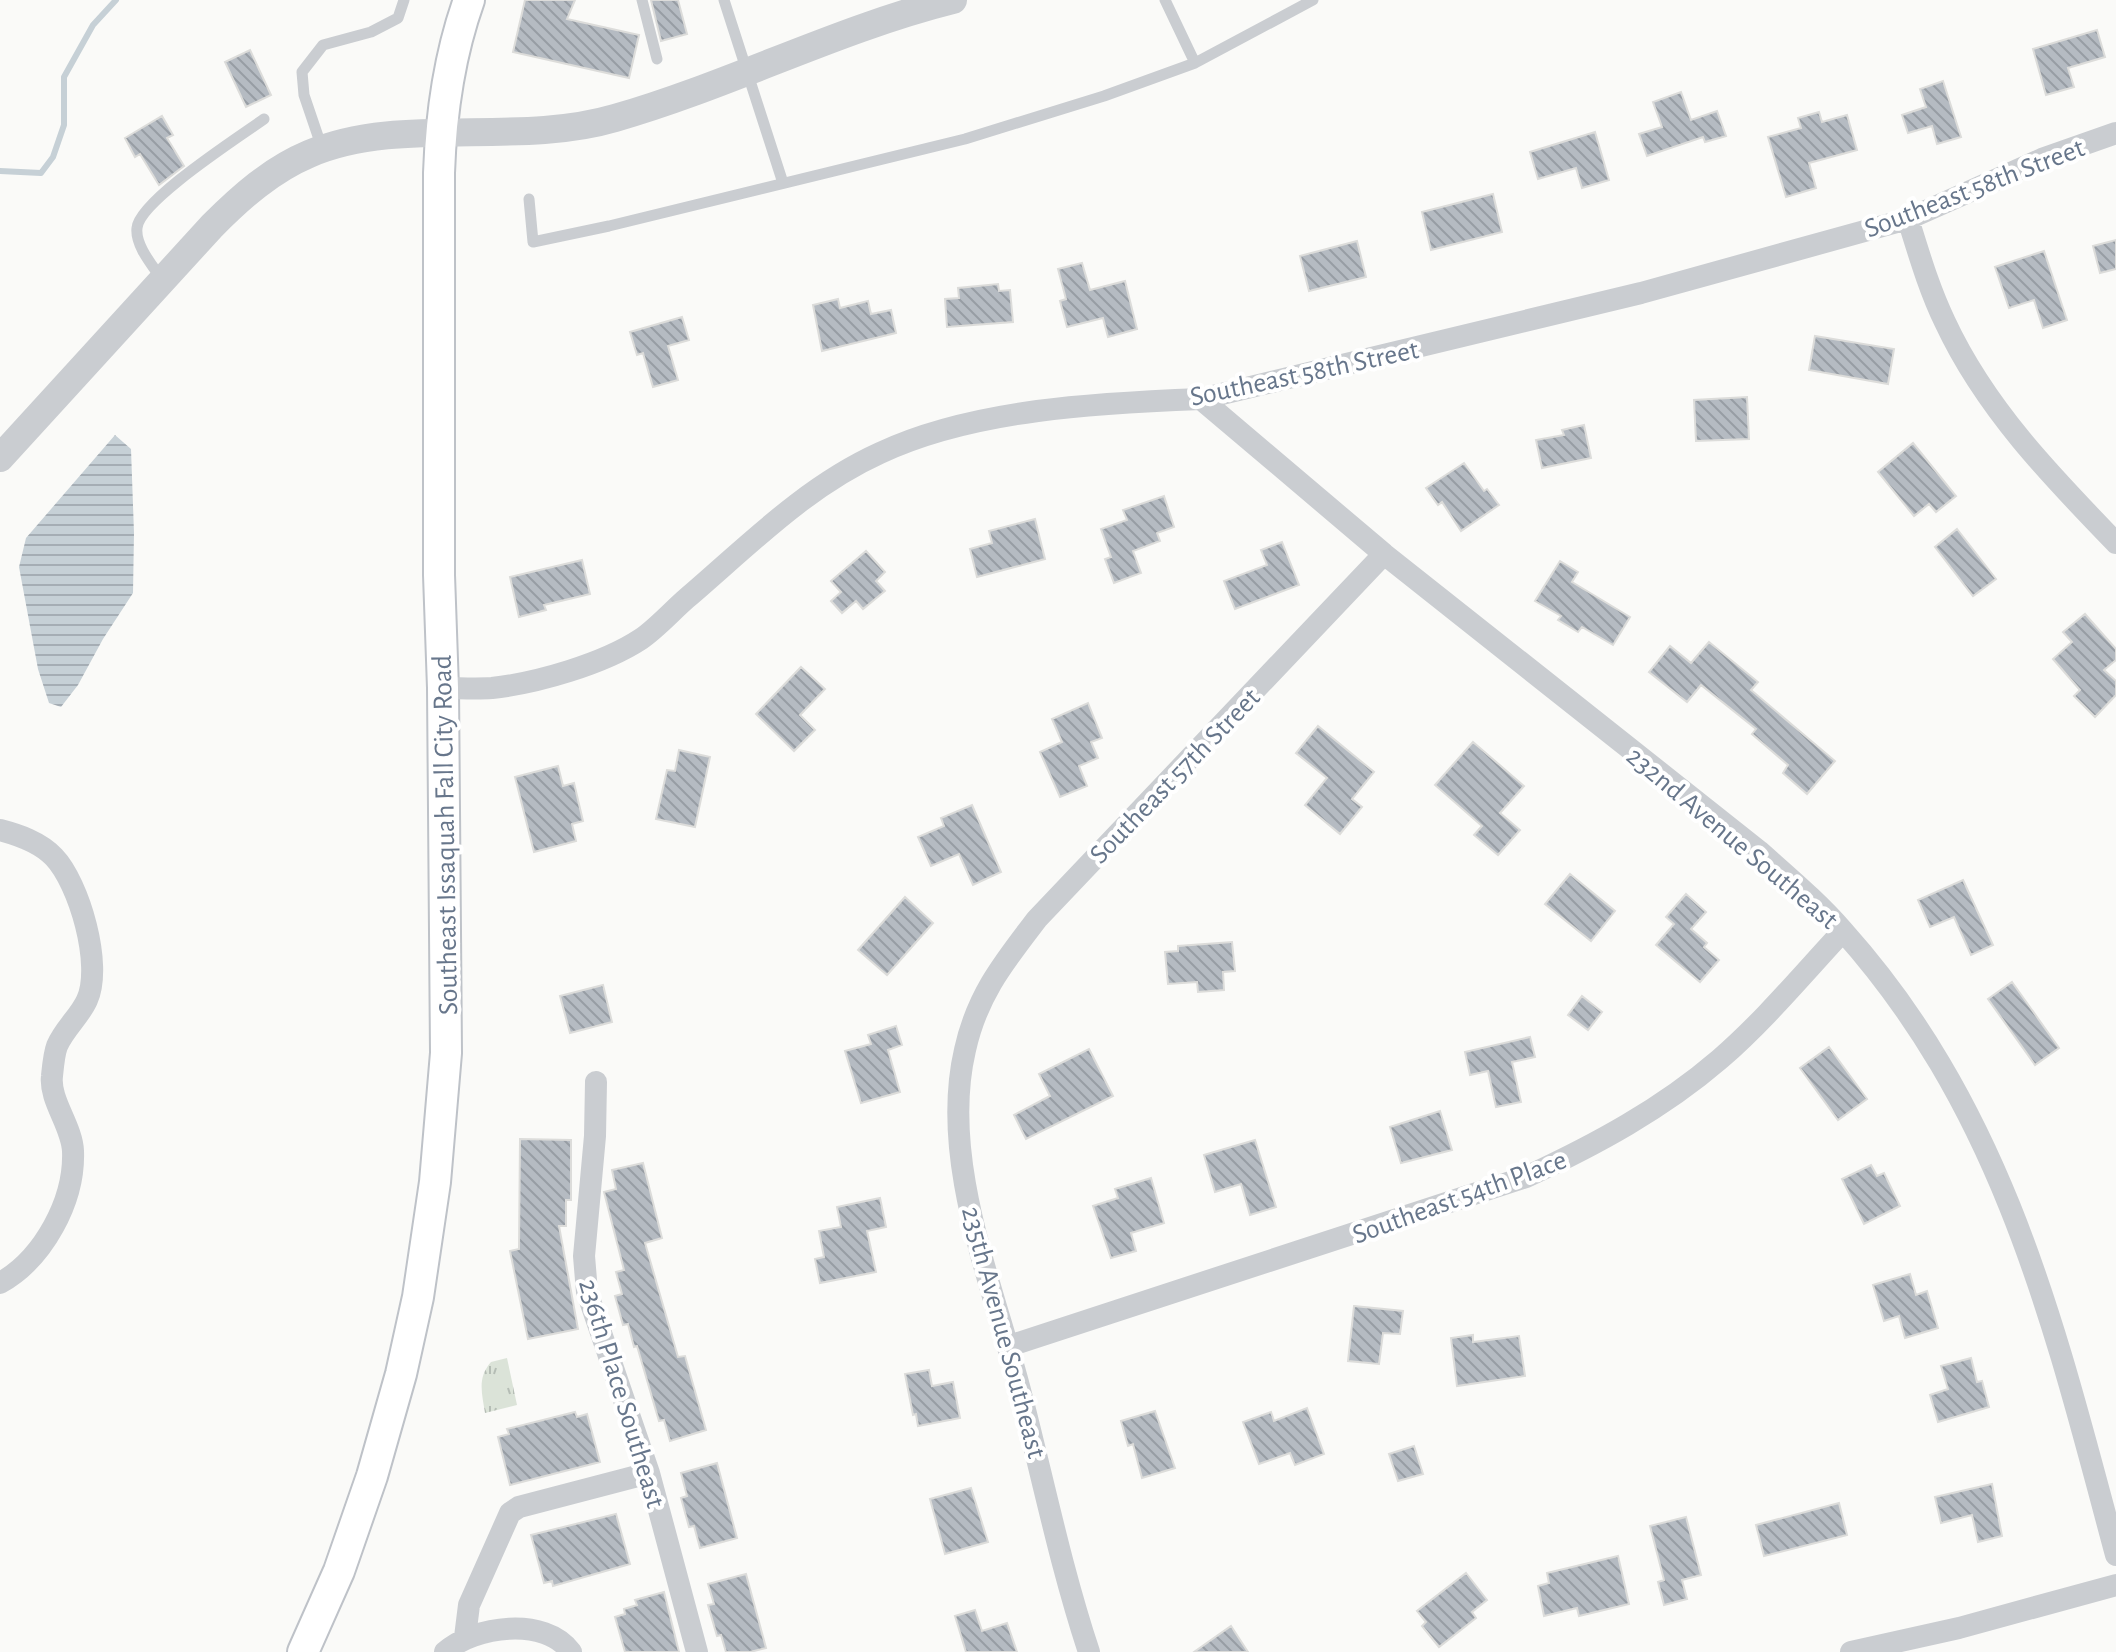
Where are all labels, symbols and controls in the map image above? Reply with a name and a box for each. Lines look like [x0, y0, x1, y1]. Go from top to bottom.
street label: Southeast 58th Street [1861, 134, 2089, 244]
street label: Southeast 58th Street [1188, 336, 1421, 412]
street label: Southeast Issaquah Fall City Road [429, 655, 463, 1015]
street label: Southeast 57th Street [1085, 683, 1266, 869]
street label: 232nd Avenue Southeast [1621, 742, 1843, 935]
street label: Southeast 54th Place [1349, 1146, 1570, 1250]
street label: 235th Avenue Southeast [956, 1203, 1050, 1462]
street label: 236th Place Southeast [573, 1276, 669, 1511]

